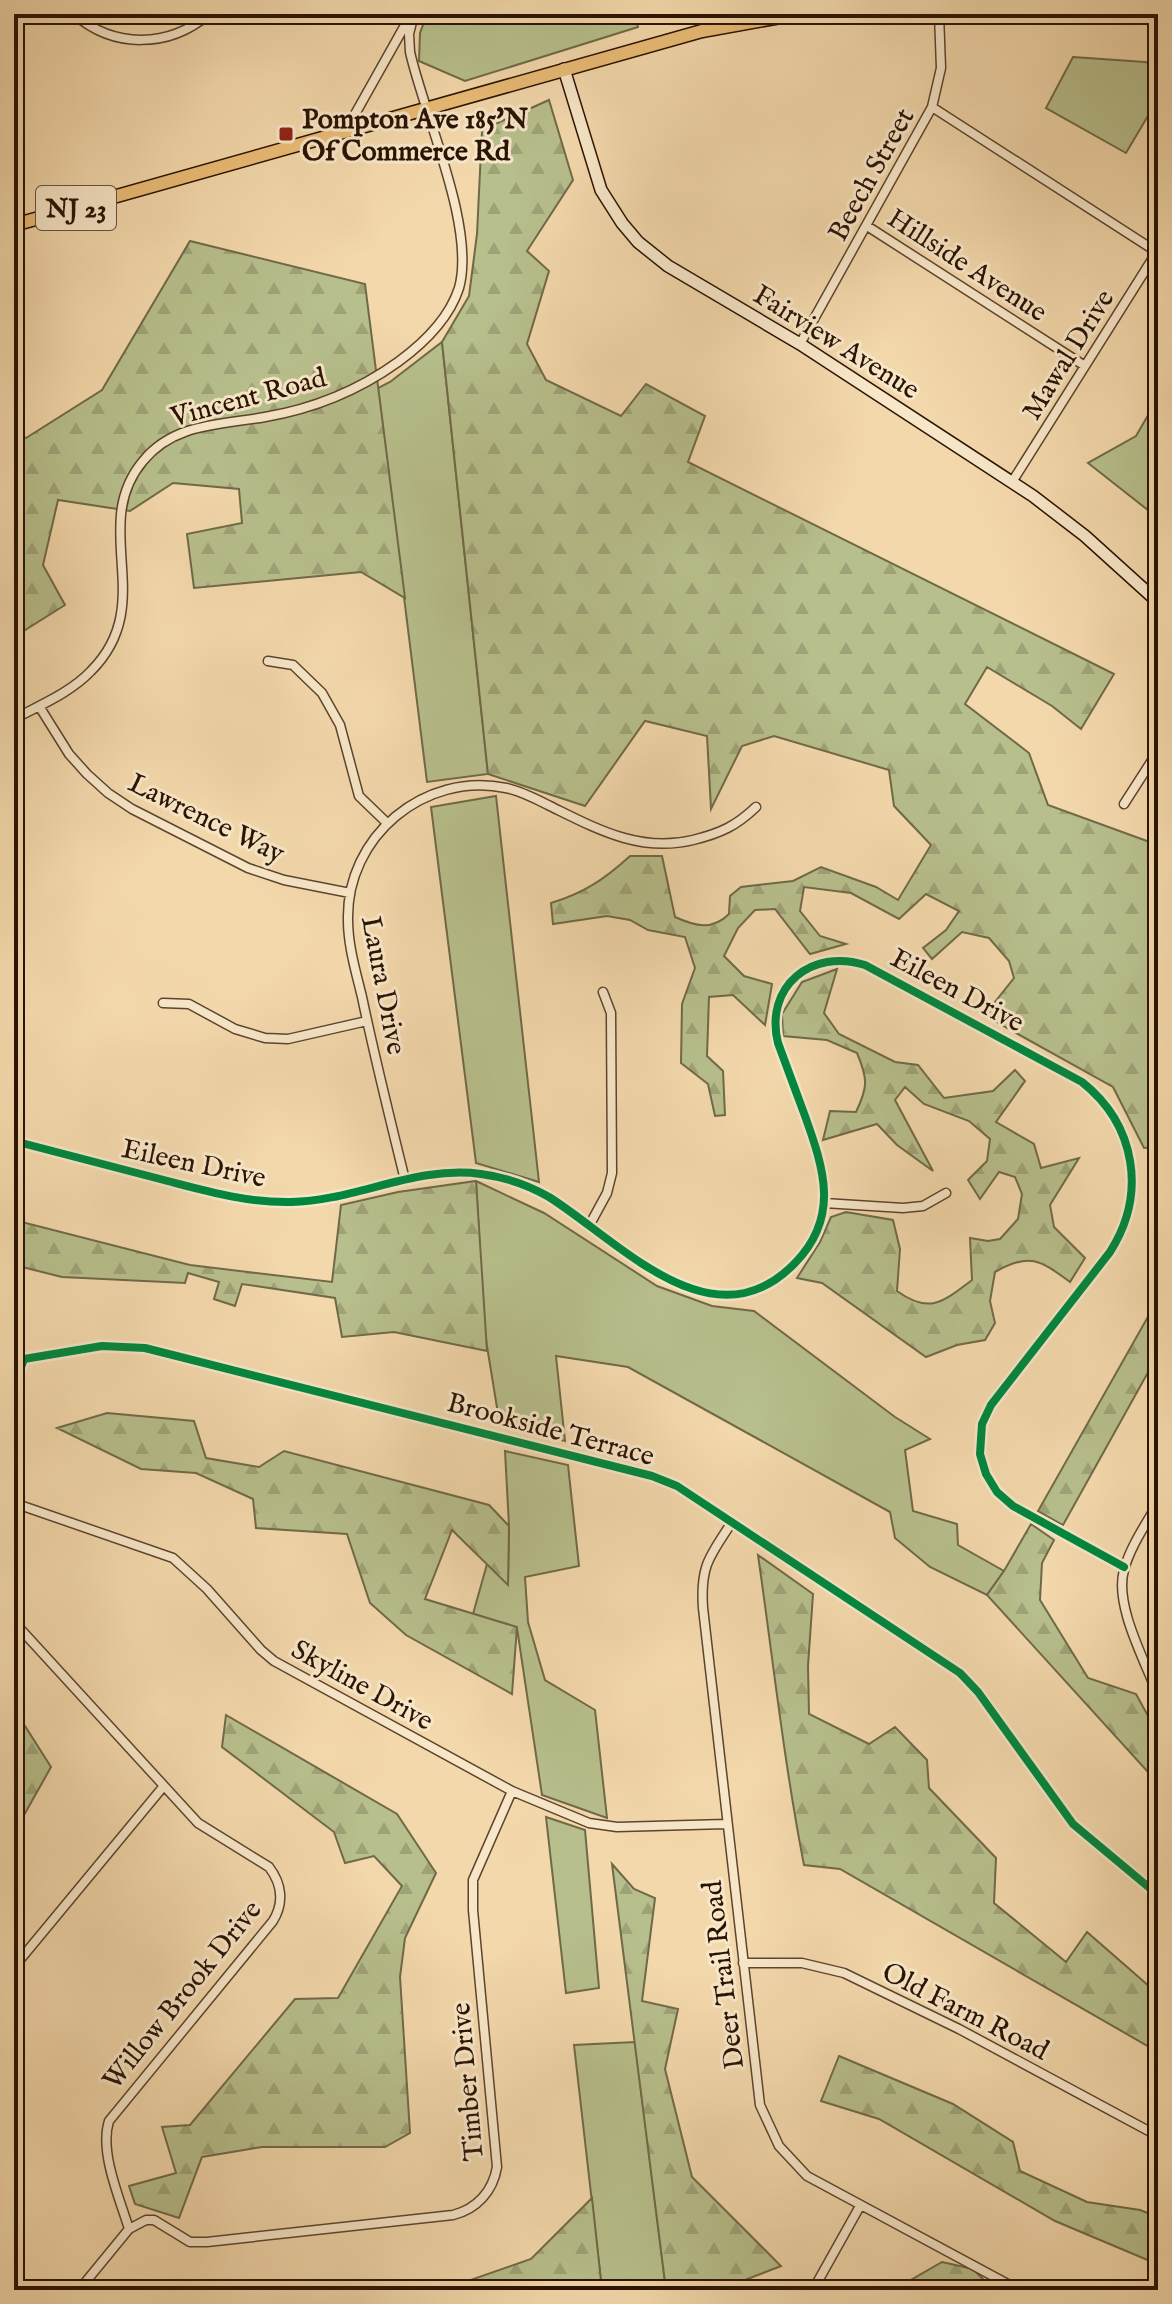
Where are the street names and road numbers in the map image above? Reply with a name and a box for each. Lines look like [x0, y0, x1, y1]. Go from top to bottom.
street label: Beech Street [821, 102, 923, 248]
road number: NJ 23 [36, 186, 116, 230]
street label: Hillside Avenue [880, 201, 1053, 331]
street label: Fairview Avenue [746, 278, 926, 408]
street label: Mawal Drive [1015, 283, 1123, 427]
street label: Vincent Road [166, 361, 330, 436]
street label: Lawrence Way [122, 766, 290, 872]
street label: Laura Drive [352, 913, 413, 1058]
street label: Eileen Drive [884, 941, 1030, 1041]
street label: Eileen Drive [118, 1132, 269, 1197]
street label: Brookside Terrace [443, 1386, 658, 1475]
street label: Skyline Drive [285, 1633, 439, 1740]
street label: Deer Trail Road [696, 1878, 753, 2071]
street label: Willow Brook Drive [96, 1894, 270, 2097]
street label: Old Farm Road [876, 1955, 1054, 2069]
street label: Timber Drive [444, 2001, 493, 2162]

